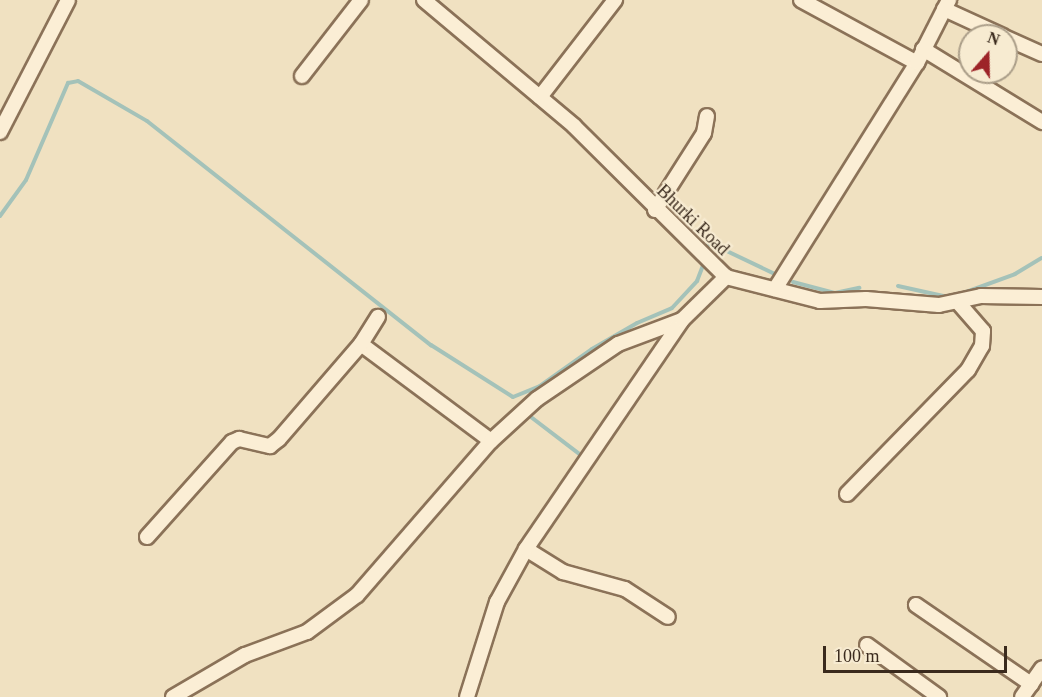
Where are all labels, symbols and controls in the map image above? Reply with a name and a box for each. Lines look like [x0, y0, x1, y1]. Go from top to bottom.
north arrow [958, 24, 1018, 84]
text: N [985, 29, 1002, 48]
street label: Bhurki Road [652, 180, 734, 260]
scale bar [826, 634, 1010, 672]
text: 100 m [834, 646, 880, 666]

